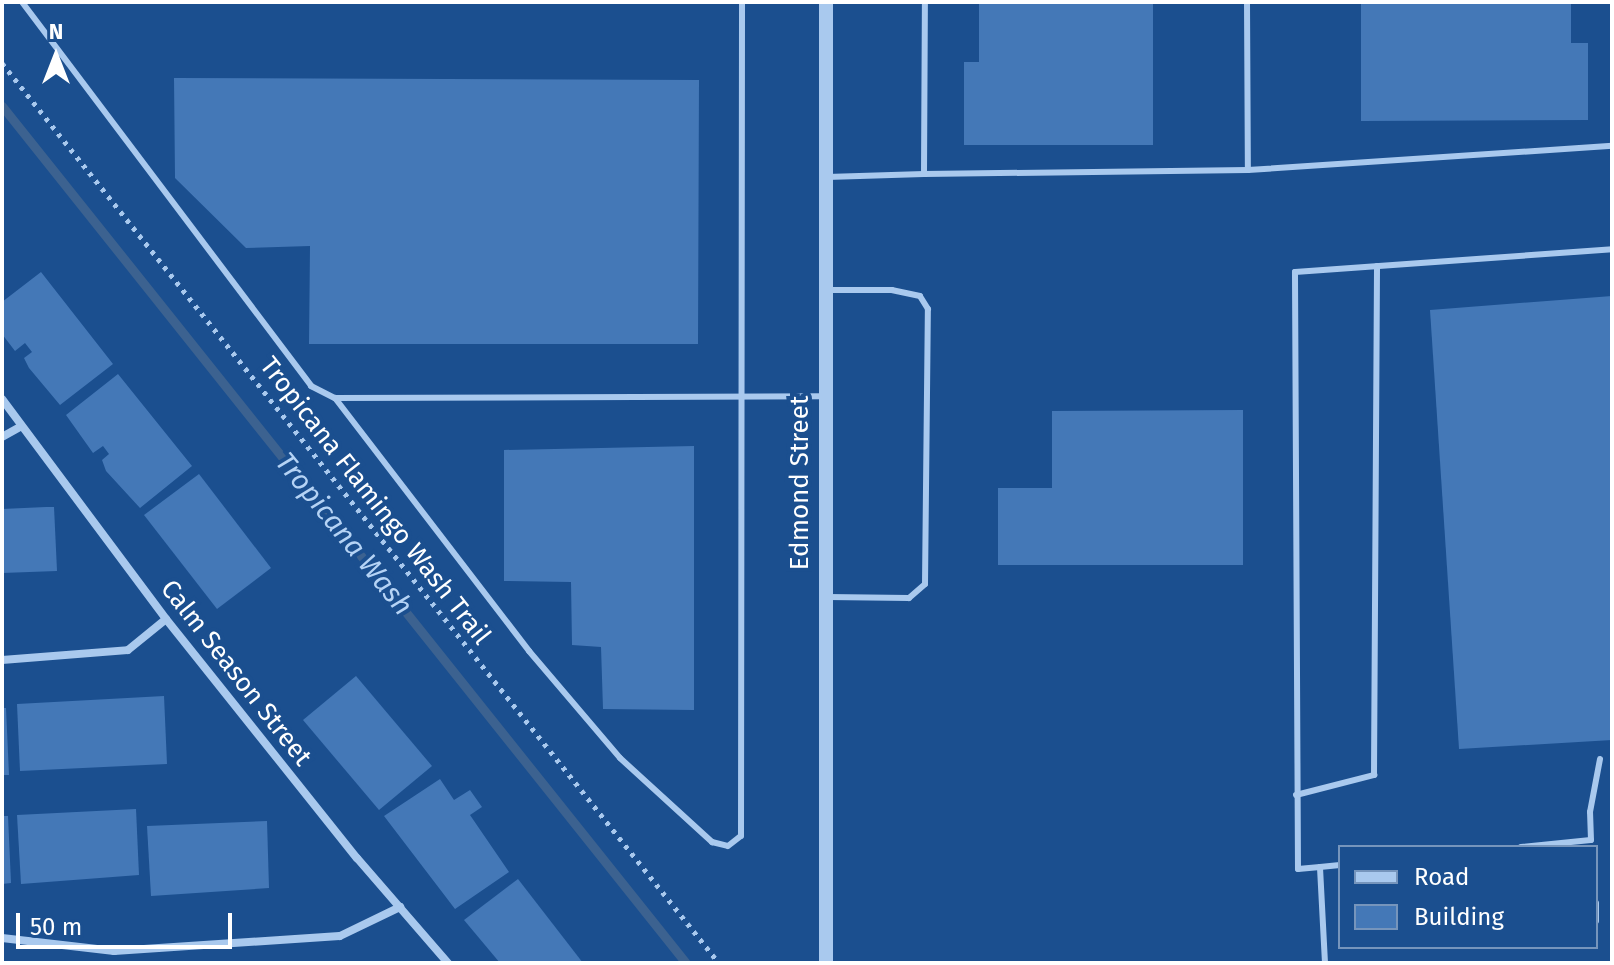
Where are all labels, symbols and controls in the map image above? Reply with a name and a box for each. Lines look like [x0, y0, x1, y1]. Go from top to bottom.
north arrow [16, 16, 96, 96]
text: N [49, 18, 63, 45]
street label: Tropicana Flamingo Wash Trail [253, 351, 497, 651]
street label: Edmond Street [784, 396, 816, 570]
water label: Tropicana Wash [268, 446, 420, 622]
street label: Calm Season Street [154, 574, 318, 772]
legend [1338, 845, 1598, 949]
text: Road [1414, 863, 1469, 891]
scale bar [20, 897, 236, 947]
text: Building [1414, 903, 1504, 931]
text: 50 m [30, 913, 82, 941]

